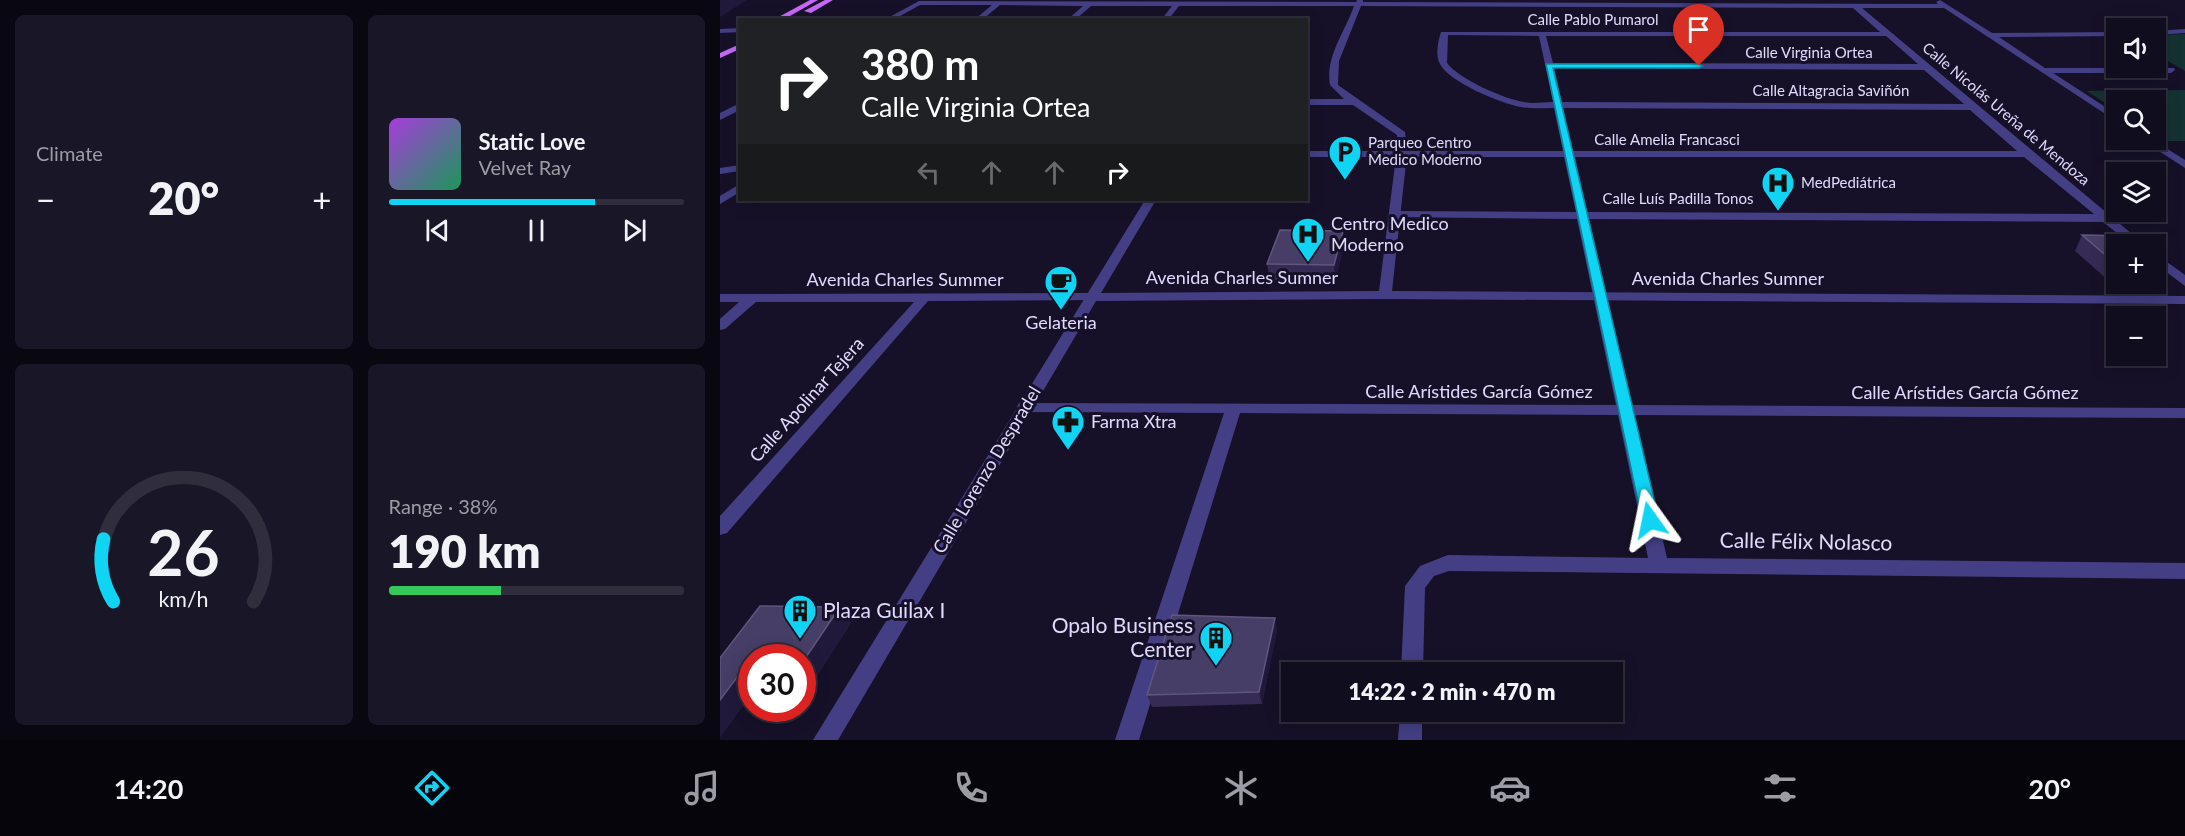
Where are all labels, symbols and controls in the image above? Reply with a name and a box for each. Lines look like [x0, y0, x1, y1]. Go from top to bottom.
pin [1673, 4, 1724, 66]
street label: Calle Pablo Pumarol [1527, 10, 1659, 28]
icon: arrive [1682, 13, 1715, 46]
map controls [2106, 18, 2166, 366]
button: sound [2106, 18, 2166, 78]
street label: Calle Nicolás Ureña de Mendoza [1919, 38, 2094, 189]
text: 380 m [861, 39, 979, 89]
icon: right [762, 42, 840, 120]
street label: Calle Virginia Ortea [1745, 43, 1873, 61]
street label: Calle Altagracia Saviñón [1753, 81, 1909, 99]
text: Calle Virginia Ortea [861, 90, 1091, 123]
button: search [2106, 90, 2166, 150]
text: Static Love [479, 128, 586, 155]
street label: Calle Amelia Francasci [1594, 130, 1740, 148]
place label: Parqueo Centro Medico Moderno [1368, 133, 1482, 168]
parking icon: Parqueo Centro Medico Moderno [1327, 134, 1363, 181]
text: Climate [36, 141, 103, 165]
text: Velvet Ray [479, 155, 571, 179]
icon: left [912, 156, 945, 189]
icon: ahead [975, 156, 1008, 189]
icon: ahead [1038, 156, 1071, 189]
icon: right [1101, 156, 1134, 189]
button: layers [2106, 162, 2166, 222]
hospital icon: MedPediátrica [1760, 165, 1796, 212]
text: 20° [148, 171, 219, 225]
place label: MedPediátrica [1801, 173, 1896, 191]
text: − [36, 179, 55, 219]
text: + [312, 179, 331, 219]
street label: Calle Luís Padilla Tonos [1603, 189, 1753, 207]
place label: Centro Medico Moderno [1331, 212, 1449, 255]
icon: previous [421, 214, 454, 247]
icon: pause [520, 214, 553, 247]
icon: next [618, 214, 651, 247]
hospital icon: Centro Medico Moderno [1290, 216, 1326, 263]
button: + [2106, 234, 2166, 294]
cafe icon: Gelateria [1043, 264, 1079, 311]
street label: Avenida Charles Sumner [1146, 266, 1339, 288]
street label: Avenida Charles Sumner [1632, 267, 1825, 289]
street label: Avenida Charles Summer [806, 268, 1004, 290]
button: − [2106, 306, 2166, 366]
place label: Gelateria [1025, 311, 1097, 333]
street label: Calle Apolinar Tejera [744, 332, 868, 466]
street label: Calle Arístides García Gómez [1365, 380, 1593, 402]
street label: Calle Arístides García Gómez [1851, 381, 2079, 403]
street label: Calle Lorenzo Despradel [928, 382, 1045, 557]
pharmacy icon: Farma Xtra [1050, 404, 1086, 451]
place label: Farma Xtra [1091, 410, 1177, 432]
position arrow [1618, 488, 1682, 552]
text: Range · 38% [389, 494, 497, 518]
text: 26 [148, 514, 220, 589]
text: 190 km [389, 524, 541, 578]
street label: Calle Félix Nolasco [1720, 526, 1893, 555]
text: km/h [159, 586, 209, 612]
building icon: Plaza Guilax I [782, 593, 818, 640]
place label: Plaza Guilax I [823, 597, 945, 622]
place label: Opalo Business Center [1052, 612, 1193, 661]
building icon: Opalo Business Center [1198, 620, 1234, 667]
speed limit sign: 30 [738, 644, 816, 722]
text: 14:22 · 2 min · 470 m [1349, 678, 1555, 705]
icon: directions [411, 767, 453, 809]
icon: music [681, 767, 723, 809]
icon: phone [950, 767, 992, 809]
icon: climate [1220, 767, 1262, 809]
icon: car [1489, 767, 1531, 809]
icon: filters [1759, 767, 1801, 809]
text: 14:20 [114, 772, 183, 805]
text: 20° [2029, 772, 2071, 805]

